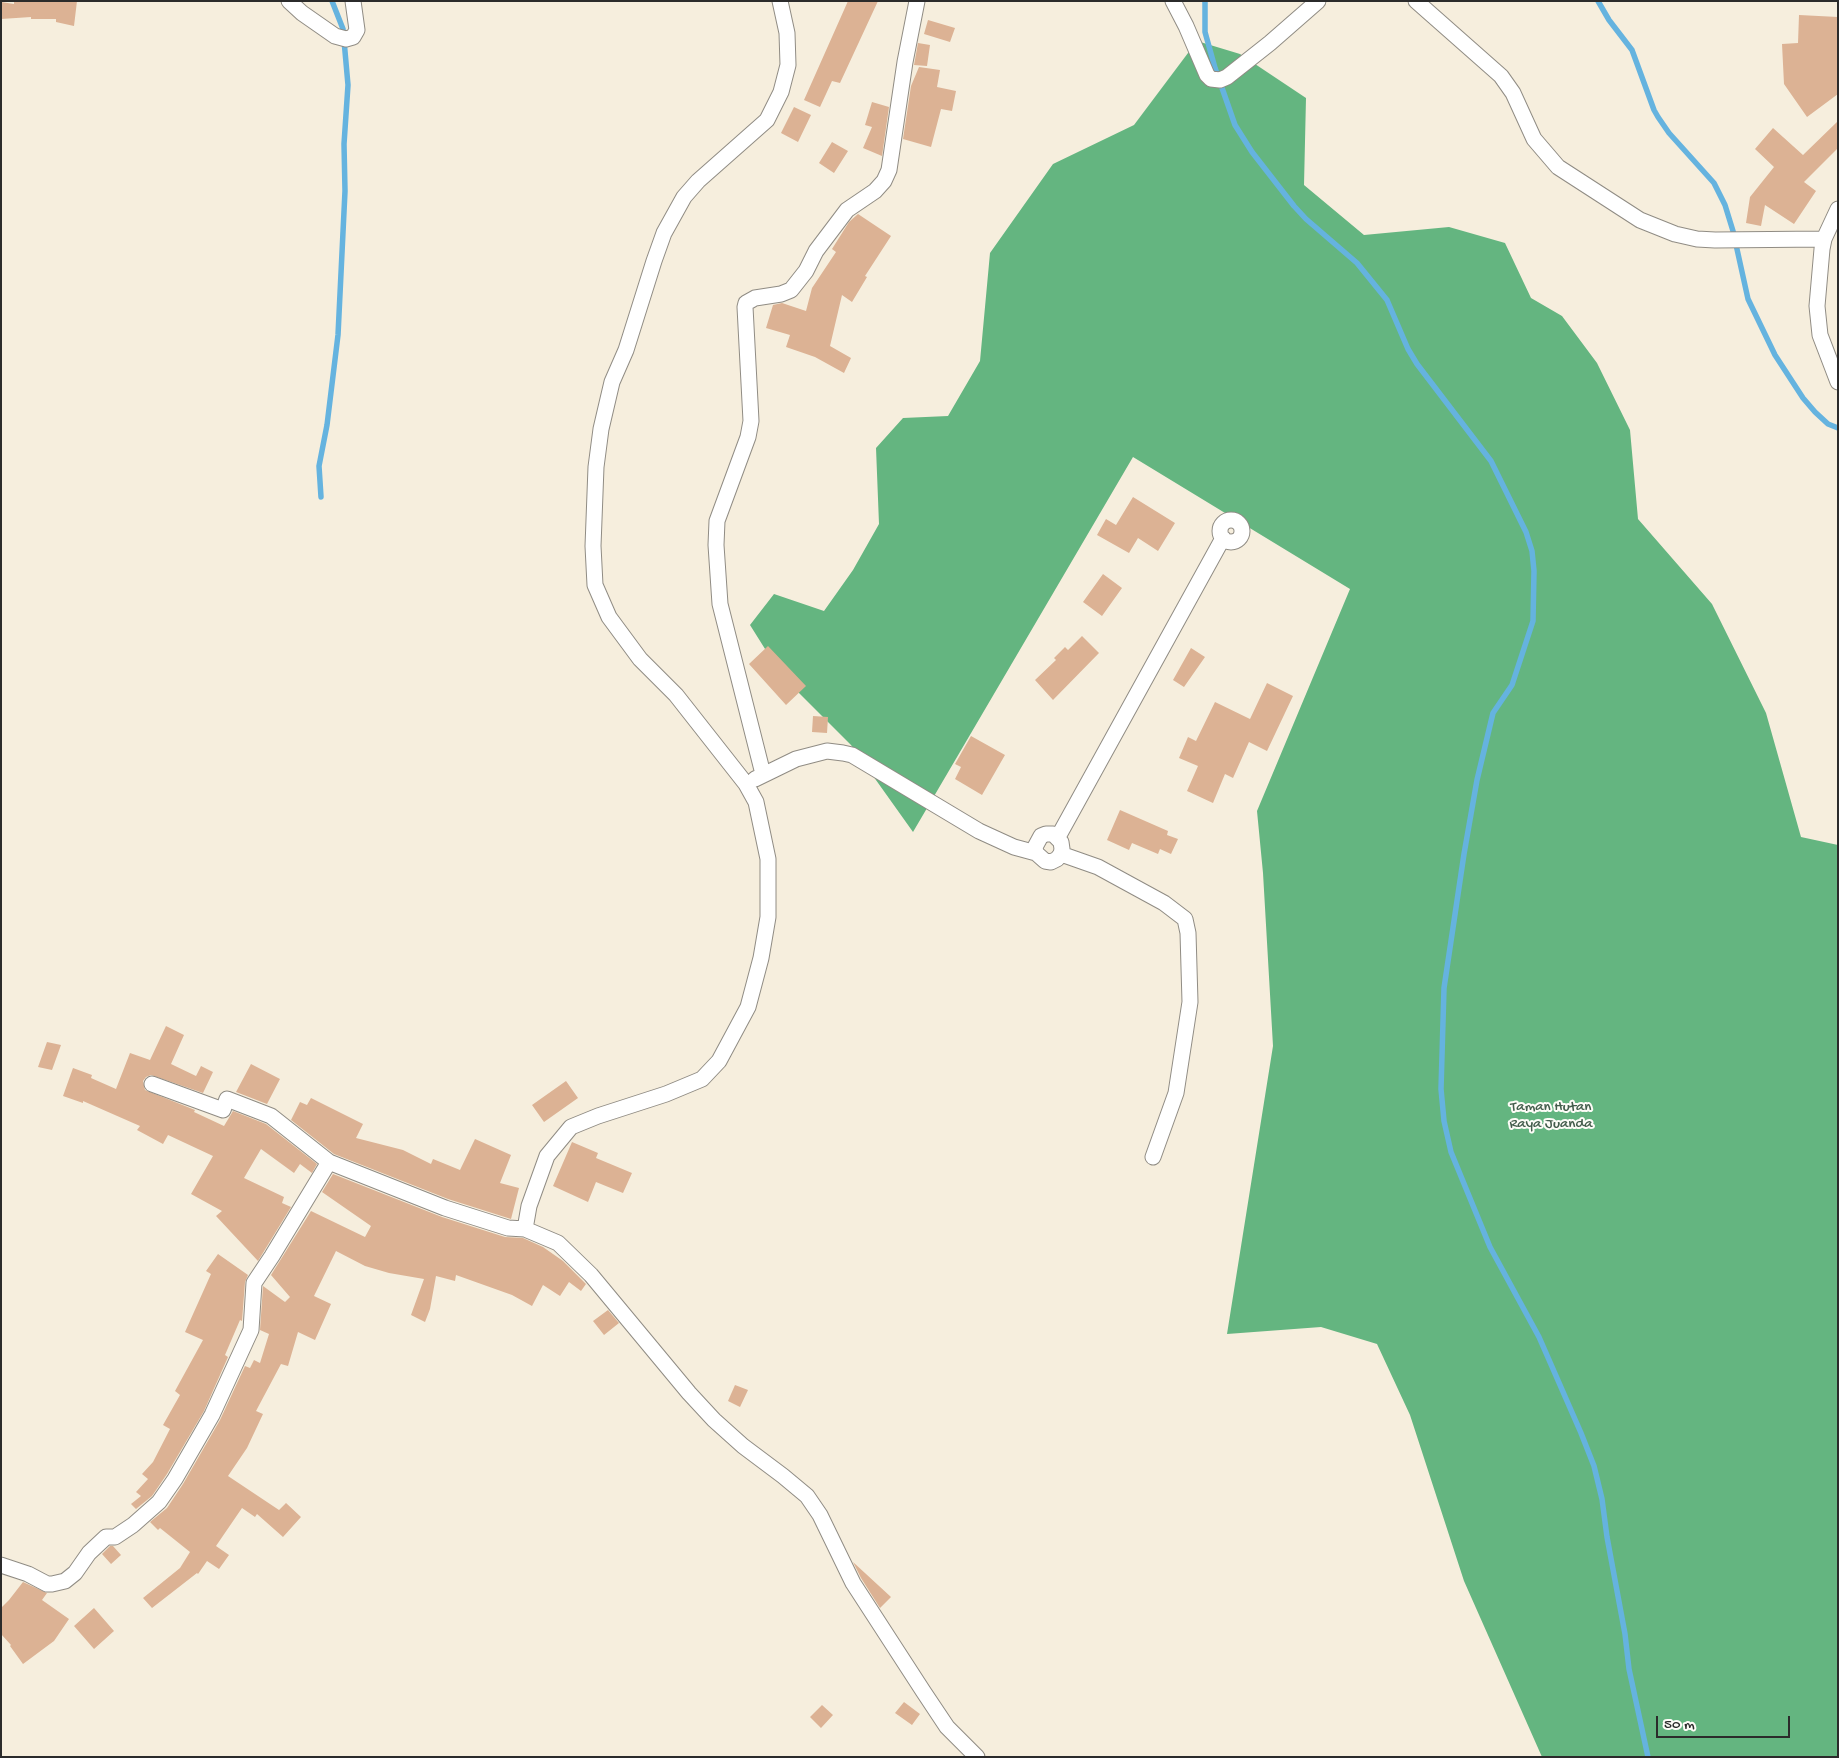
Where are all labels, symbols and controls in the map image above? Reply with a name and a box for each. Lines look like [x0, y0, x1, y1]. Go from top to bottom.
park label: Taman Hutan Raya Juanda [1509, 1099, 1593, 1134]
scale bar [1659, 1706, 1793, 1738]
text: 50 m [1664, 1716, 1695, 1734]

